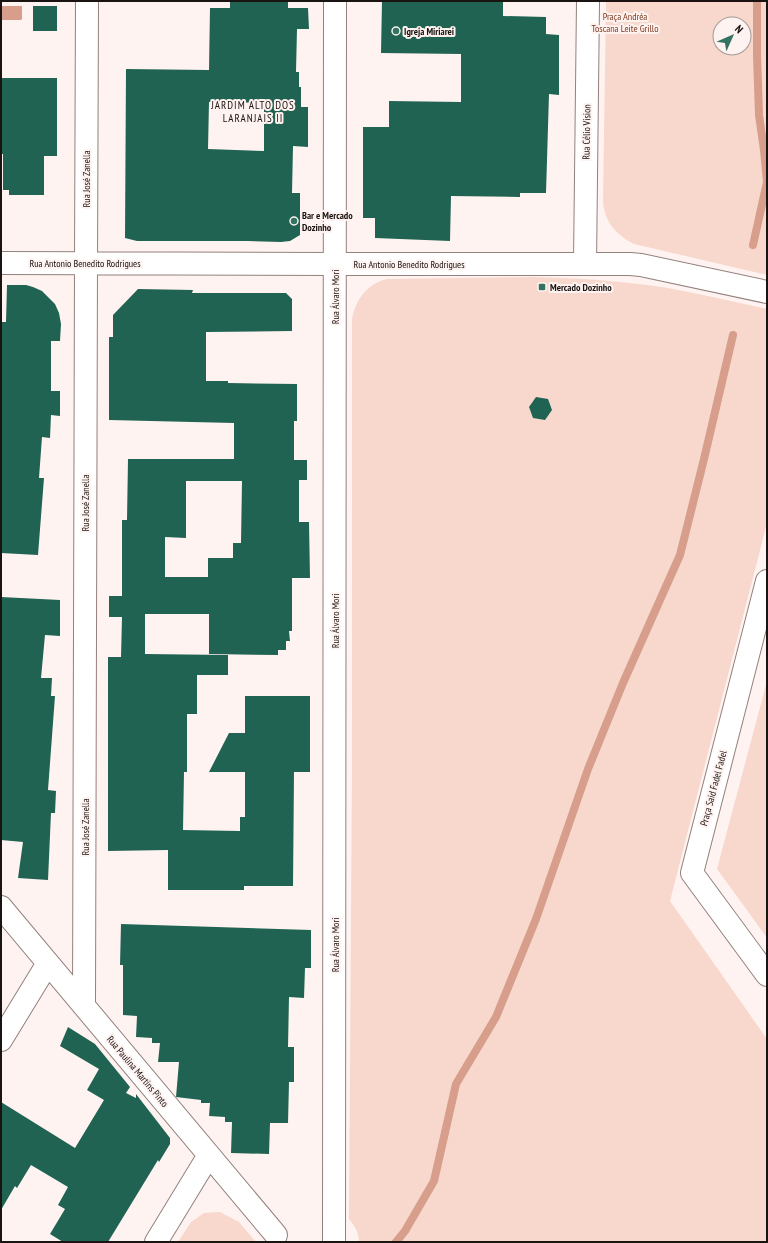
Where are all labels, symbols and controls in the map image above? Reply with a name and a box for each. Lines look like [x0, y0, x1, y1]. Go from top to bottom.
park label: Praça Andréa Toscana Leite Grillo [592, 10, 658, 35]
north arrow [712, 16, 752, 56]
text: N [732, 22, 746, 36]
place label: Igreja Miriarei [404, 25, 454, 38]
marker: Igreja Miriarei [391, 26, 401, 36]
district label: JARDIM ALTO DOS LARANJAIS II [210, 98, 295, 125]
street label: Rua Célio Vision [580, 104, 593, 160]
street label: Rua José Zanella [80, 151, 93, 207]
place label: Bar e Mercado Dozinho [302, 209, 353, 234]
marker: Bar e Mercado Dozinho [289, 216, 299, 226]
street label: Rua Antonio Benedito Rodrigues [29, 257, 141, 270]
street label: Rua Antonio Benedito Rodrigues [353, 258, 465, 271]
street label: Rua Álvaro Mori [329, 270, 342, 324]
place label: Mercado Dozinho [550, 281, 612, 294]
marker: Mercado Dozinho [537, 282, 547, 292]
street label: Rua José Zanella [79, 475, 92, 531]
street label: Rua Álvaro Mori [329, 594, 342, 648]
street label: Praça Said Fadel Fadel [697, 748, 730, 827]
street label: Rua José Zanella [79, 799, 92, 855]
street label: Rua Álvaro Mori [329, 918, 342, 972]
street label: Rua Paulina Martins Pinto [104, 1033, 171, 1110]

